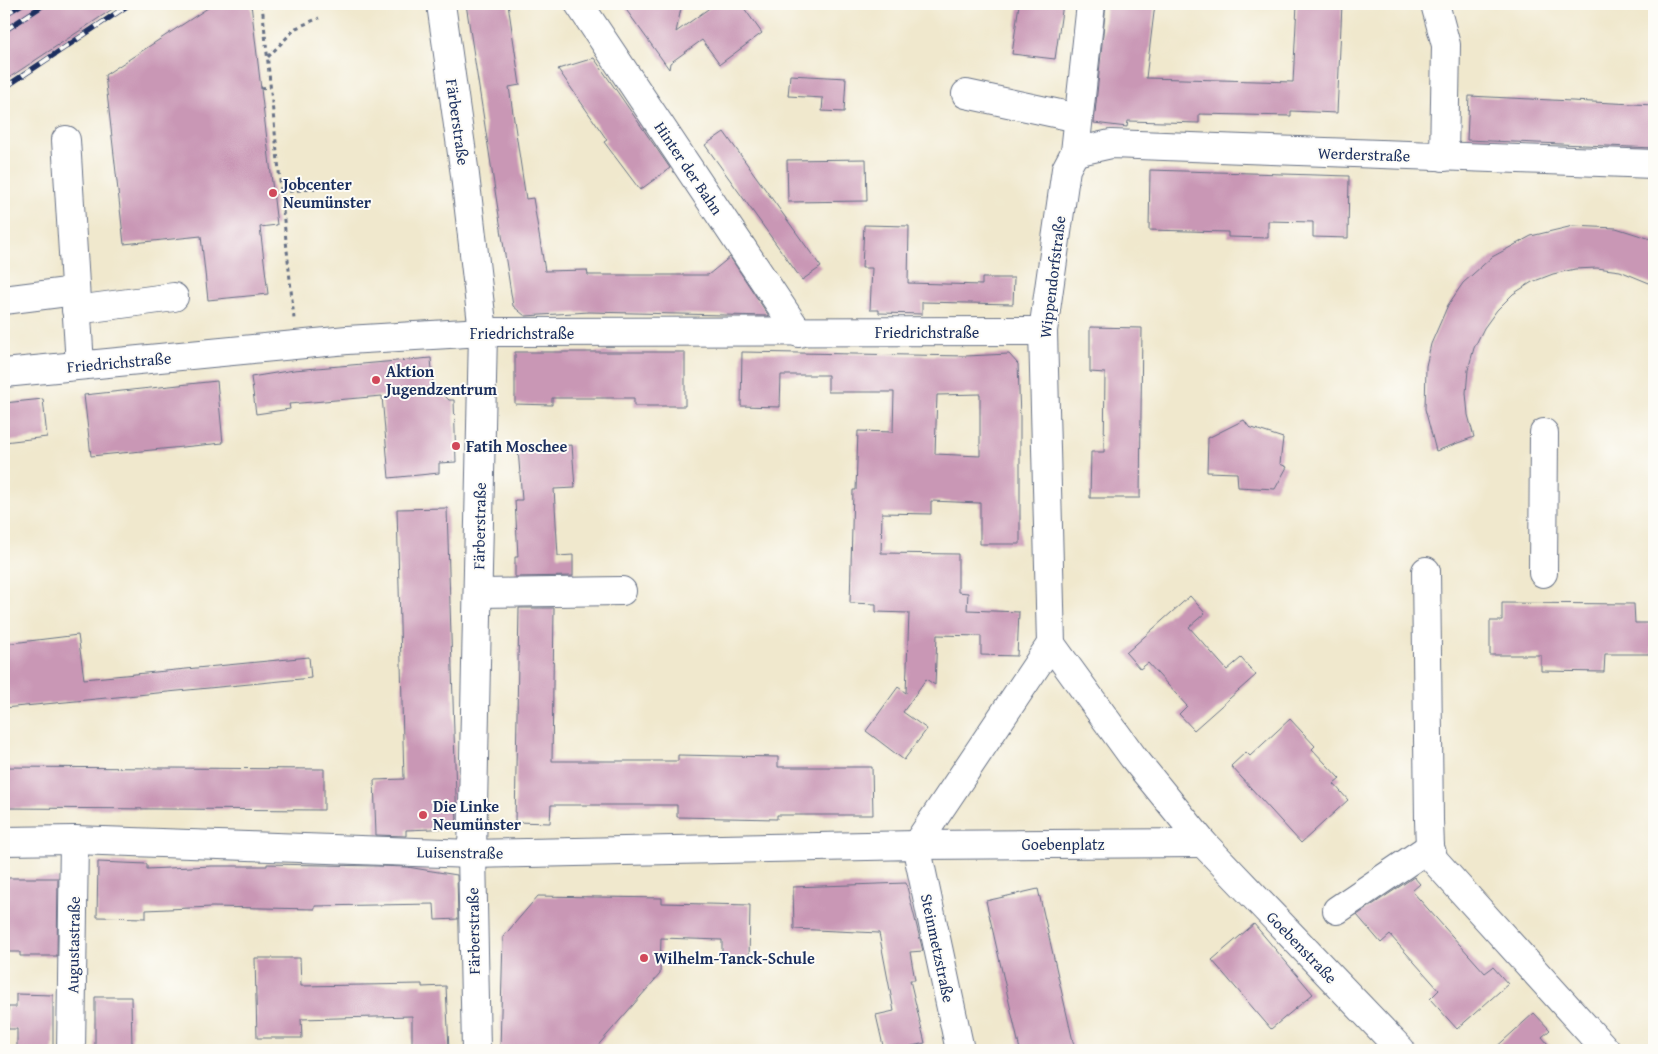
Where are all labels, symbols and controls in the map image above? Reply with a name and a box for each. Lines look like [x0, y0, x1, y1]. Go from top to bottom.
street label: Färberstraße [440, 77, 476, 167]
street label: Hinter der Bahn [649, 116, 729, 220]
street label: Werderstraße [1317, 140, 1411, 168]
place label: Jobcenter Neumünster [280, 172, 372, 214]
marker: Jobcenter Neumünster [267, 187, 279, 199]
street label: Wippendorfstraße [1033, 214, 1071, 340]
street label: Friedrichstraße [875, 320, 979, 344]
street label: Friedrichstraße [470, 321, 574, 345]
street label: Friedrichstraße [66, 345, 172, 379]
place label: Aktion Jugendzentrum [383, 359, 497, 401]
marker: Aktion Jugendzentrum [370, 374, 382, 386]
place label: Fatih Moschee [466, 434, 567, 458]
marker: Fatih Moschee [450, 440, 462, 452]
street label: Färberstraße [466, 482, 492, 570]
place label: Die Linke Neumünster [433, 794, 522, 836]
marker: Die Linke Neumünster [417, 809, 429, 821]
street label: Goebenplatz [1021, 832, 1105, 856]
street label: Luisenstraße [416, 839, 504, 865]
street label: Färberstraße [460, 887, 486, 975]
street label: Steinmetzstraße [915, 891, 961, 1005]
street label: Augustastraße [60, 896, 86, 994]
street label: Goebenstraße [1261, 905, 1343, 989]
place label: Wilhelm-Tanck-Schule [654, 946, 815, 970]
marker: Wilhelm-Tanck-Schule [638, 952, 650, 964]

